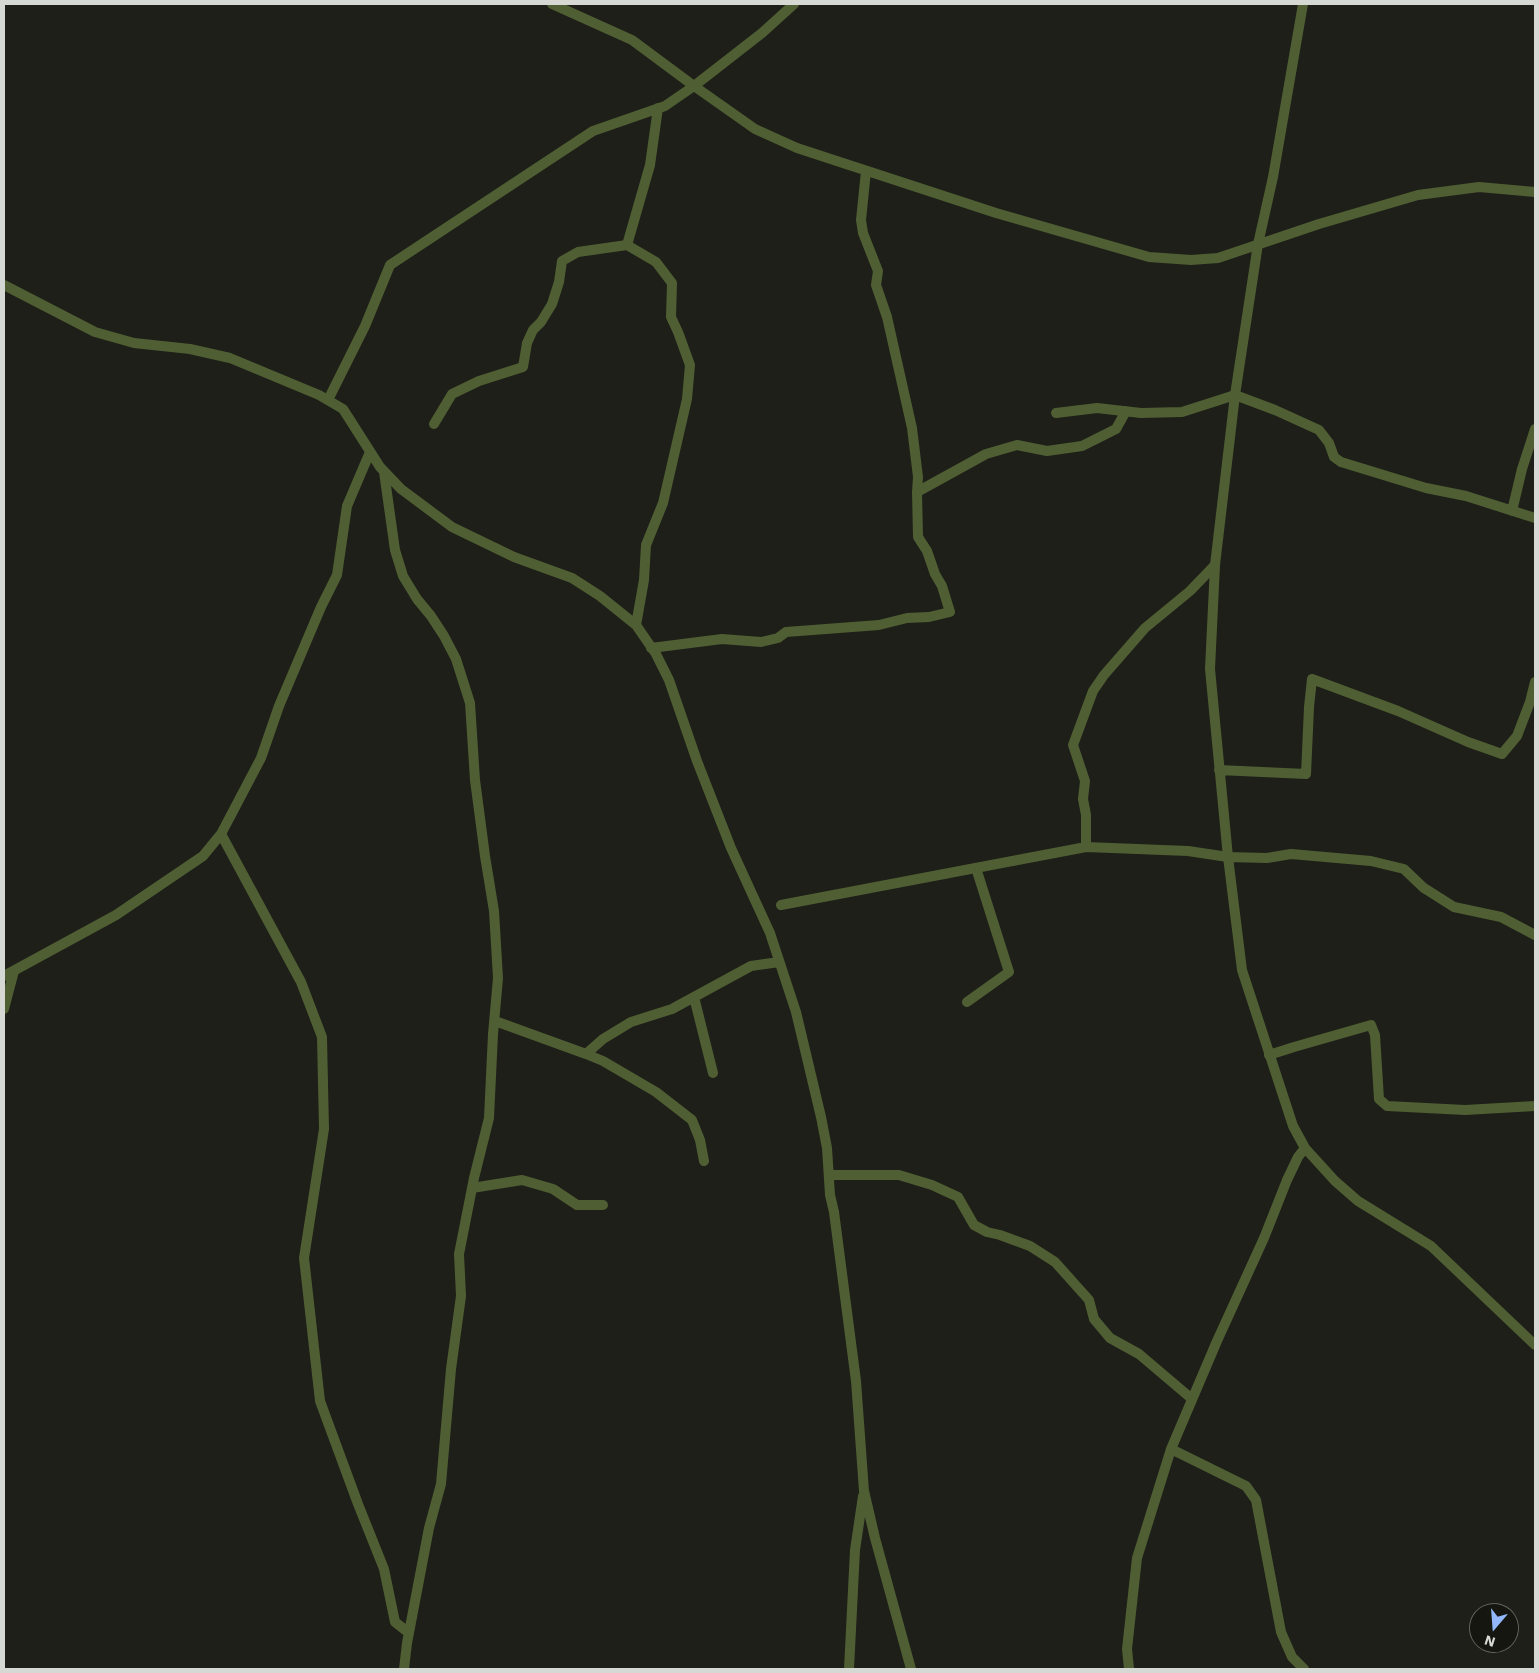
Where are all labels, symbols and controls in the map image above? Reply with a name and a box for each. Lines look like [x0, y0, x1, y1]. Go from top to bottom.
north arrow [1469, 1603, 1519, 1653]
text: N [1482, 1632, 1497, 1651]

